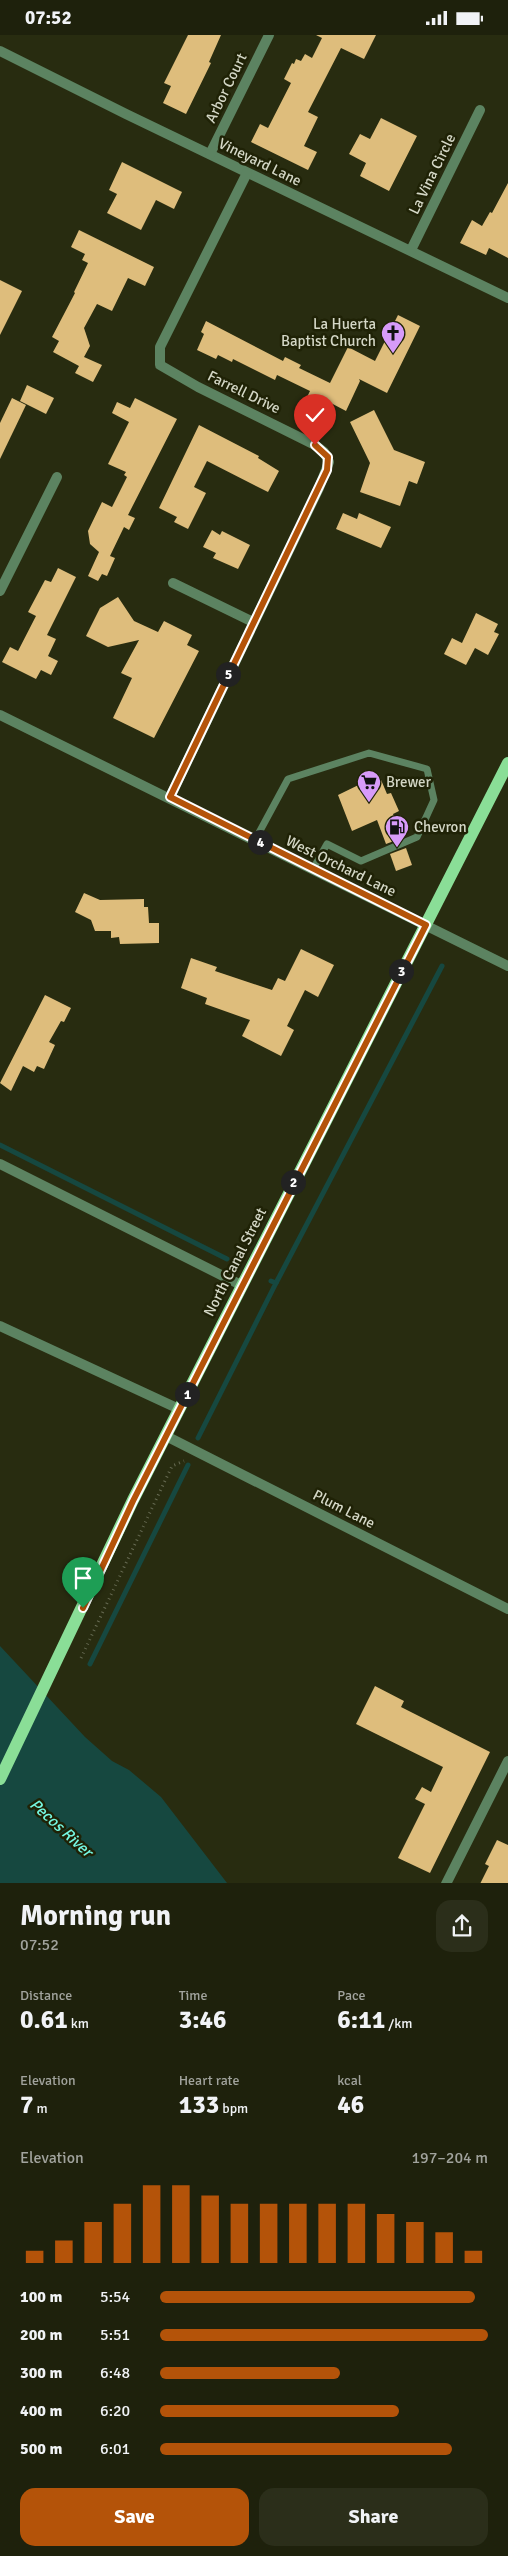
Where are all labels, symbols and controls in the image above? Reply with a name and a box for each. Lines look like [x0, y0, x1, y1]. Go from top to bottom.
text: 07:52 [25, 6, 72, 30]
street label: Arbor Court [201, 50, 251, 126]
street label: La Vina Circle [405, 131, 459, 217]
street label: Vineyard Lane [216, 134, 304, 190]
place label: La Huerta Baptist Church [281, 315, 376, 350]
church icon: La Huerta Baptist Church [380, 320, 406, 354]
street label: Farrell Drive [205, 367, 283, 417]
pin [294, 394, 336, 445]
icon: check [301, 401, 329, 429]
pin: 5 [216, 661, 240, 687]
text: 5 [225, 666, 232, 683]
supermarket icon: Brewer [356, 769, 382, 803]
place label: Brewer [386, 773, 432, 791]
fuel station icon: Chevron [384, 814, 410, 848]
place label: Chevron [414, 818, 467, 836]
pin: 4 [248, 829, 272, 855]
street label: West Orchard Lane [283, 832, 399, 900]
text: 4 [257, 834, 264, 851]
pin: 3 [388, 959, 414, 983]
text: 3 [398, 963, 405, 980]
pin: 2 [280, 1169, 306, 1195]
text: 2 [290, 1174, 297, 1191]
street label: North Canal Street [200, 1205, 270, 1319]
pin: 1 [174, 1381, 200, 1407]
text: 1 [184, 1386, 191, 1403]
street label: Plum Lane [310, 1486, 378, 1532]
pin [62, 1557, 104, 1608]
icon: arrive [69, 1564, 97, 1592]
water label: Pecos River [25, 1795, 98, 1863]
text: Morning run [20, 1899, 171, 1933]
button: share [436, 1900, 488, 1952]
text: 07:52 [20, 1935, 59, 1955]
text: Distance [20, 1987, 72, 2004]
text: Time [179, 1987, 208, 2004]
text: Pace [337, 1987, 366, 2004]
text: 0.61 [20, 2004, 68, 2035]
text: 3:46 [179, 2004, 227, 2035]
text: 6:11 [337, 2004, 385, 2035]
text: km [68, 2015, 89, 2032]
text: /km [385, 2015, 412, 2032]
text: Elevation [20, 2072, 76, 2089]
text: Heart rate [179, 2072, 239, 2089]
text: kcal [337, 2072, 362, 2089]
text: 7 [20, 2089, 34, 2120]
text: 133 [179, 2089, 219, 2120]
text: 46 [337, 2089, 364, 2120]
text: m [34, 2100, 48, 2117]
text: bpm [219, 2100, 248, 2117]
text: Elevation [20, 2148, 84, 2168]
text: 197–204 m [411, 2148, 488, 2168]
text: 100 m [20, 2287, 62, 2307]
text: 5:54 [100, 2287, 130, 2307]
text: 200 m [20, 2325, 62, 2345]
text: 5:51 [100, 2325, 130, 2345]
text: 300 m [20, 2363, 62, 2383]
text: 6:48 [100, 2363, 130, 2383]
text: 400 m [20, 2401, 62, 2421]
text: 6:20 [100, 2401, 130, 2421]
text: 500 m [20, 2439, 62, 2459]
text: 6:01 [100, 2439, 130, 2459]
button: Save [20, 2488, 249, 2546]
button: Share [259, 2488, 488, 2546]

